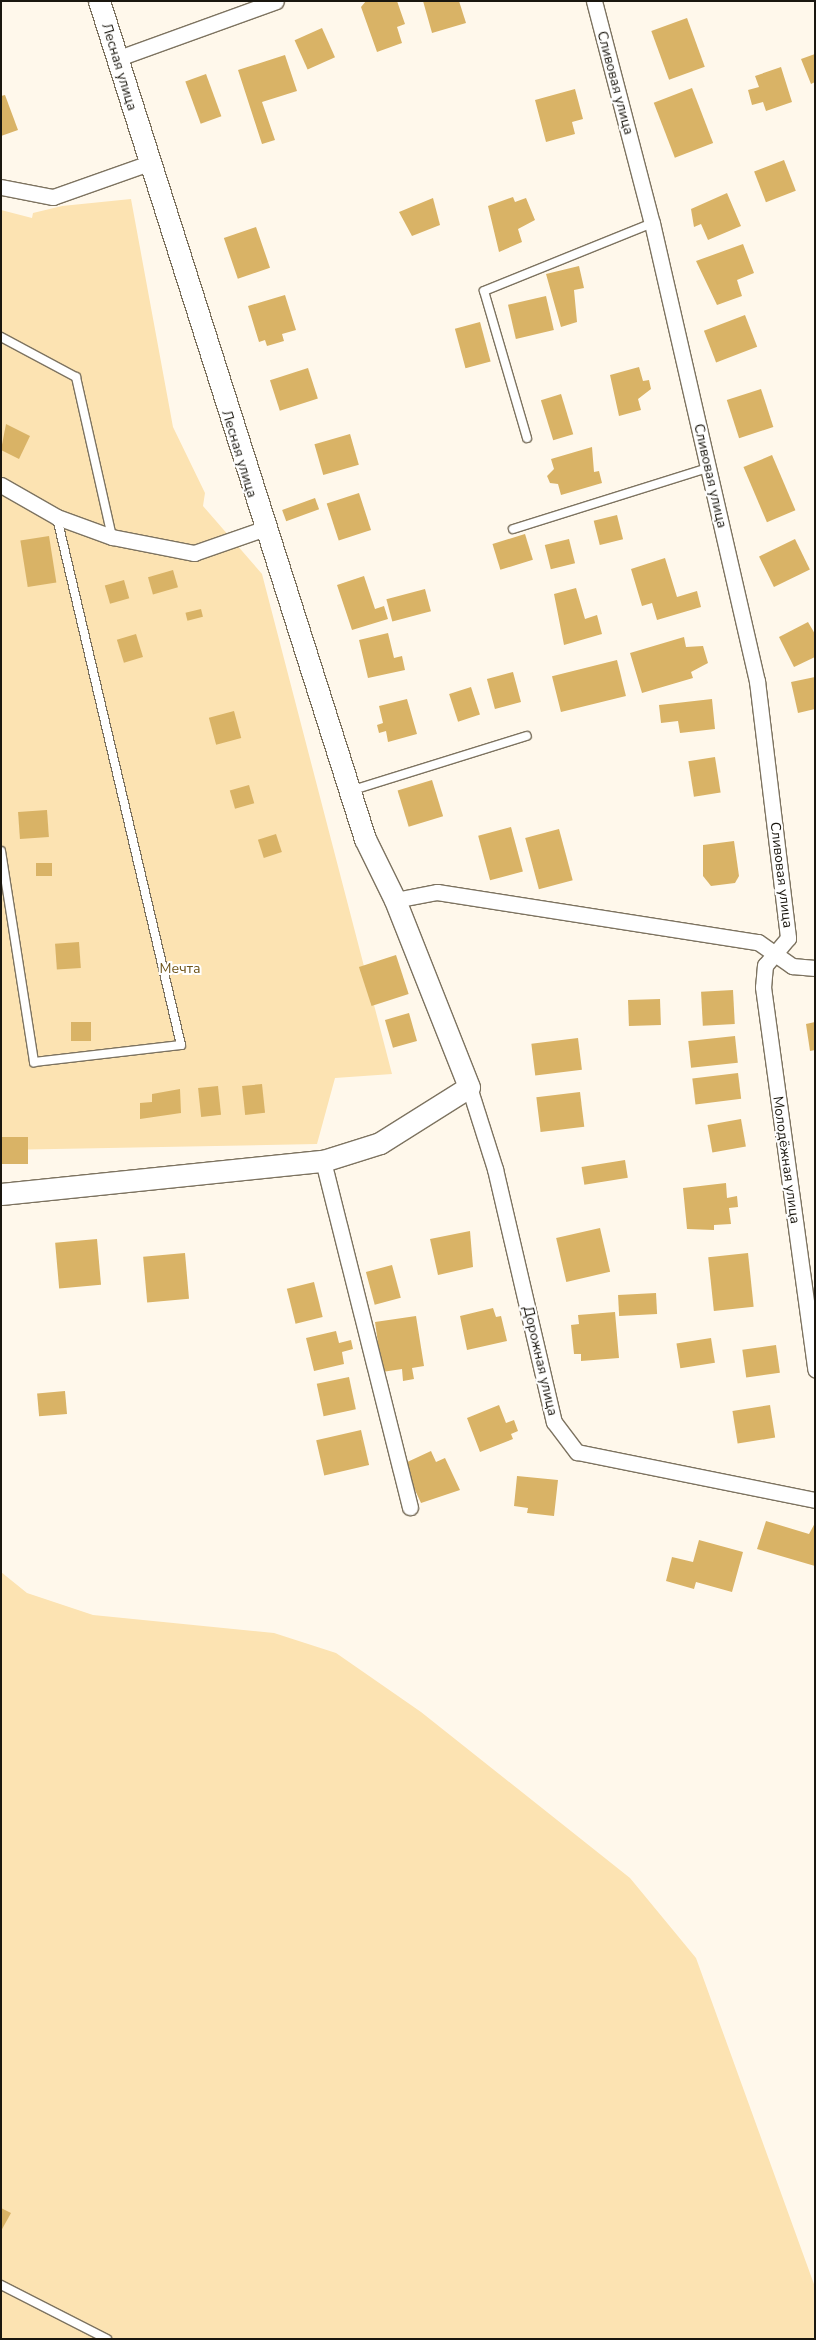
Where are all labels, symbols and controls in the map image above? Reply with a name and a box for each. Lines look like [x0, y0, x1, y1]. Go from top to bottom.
street label: Лесная улица [98, 21, 140, 113]
street label: Сливовая улица [593, 29, 637, 137]
street label: Лесная улица [218, 408, 260, 500]
street label: Сливовая улица [690, 422, 730, 530]
street label: Сливовая улица [766, 821, 796, 929]
park label: Мечта [159, 961, 201, 977]
street label: Молодёжная улица [769, 1095, 803, 1225]
street label: Дорожная улица [519, 1305, 561, 1417]

